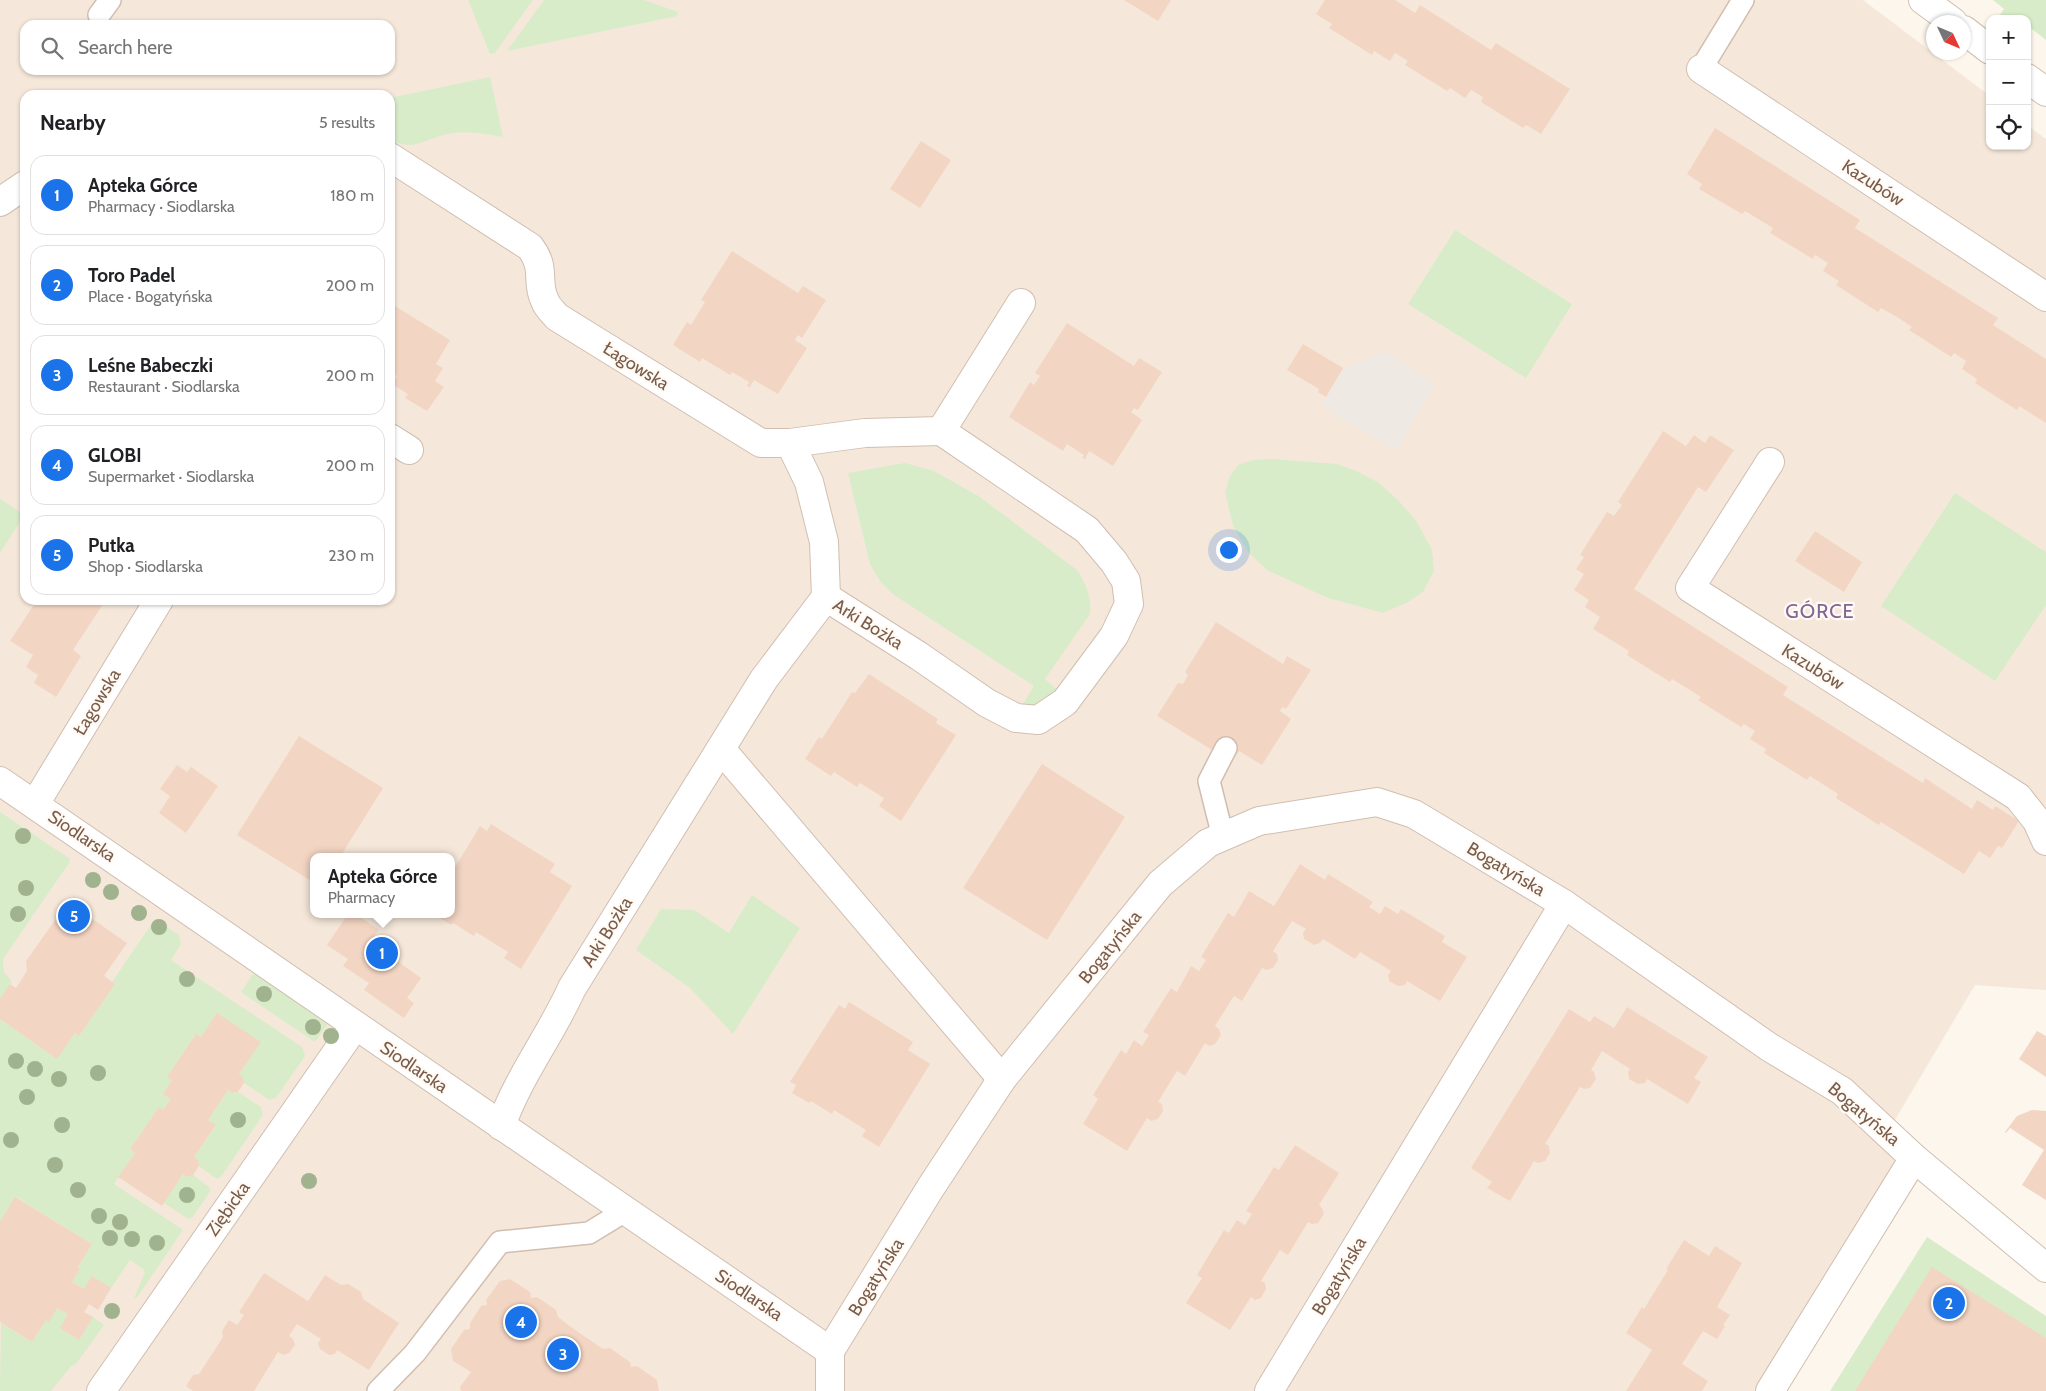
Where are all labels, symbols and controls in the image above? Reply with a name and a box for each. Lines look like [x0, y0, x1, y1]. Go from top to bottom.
north arrow [1926, 15, 1971, 60]
map controls [1986, 15, 2031, 150]
button: + [1986, 15, 2031, 60]
search box [20, 20, 395, 75]
icon: search [38, 34, 66, 62]
text: Search here [78, 36, 172, 59]
button: − [1986, 60, 2031, 105]
button: locate [1986, 105, 2031, 150]
text: Nearby [40, 110, 106, 135]
text: 5 results [319, 113, 375, 132]
street label: Kazubów [1838, 155, 1908, 211]
text: Apteka Górce [88, 174, 198, 197]
text: 1 [54, 186, 60, 205]
text: 180 m [330, 186, 374, 205]
text: Pharmacy · Siodlarska [88, 197, 235, 216]
text: Toro Padel [88, 264, 175, 287]
text: 2 [53, 276, 61, 295]
text: 200 m [326, 276, 374, 295]
text: Place · Bogatyńska [88, 287, 213, 306]
street label: Łagowska [599, 337, 673, 395]
text: Leśne Babeczki [88, 354, 213, 377]
text: 3 [53, 366, 61, 385]
text: 200 m [326, 366, 374, 385]
text: Restaurant · Siodlarska [88, 377, 240, 396]
text: GLOBI [88, 444, 142, 467]
text: 4 [52, 456, 62, 475]
text: 200 m [326, 456, 374, 475]
text: Supermarket · Siodlarska [88, 467, 254, 486]
text: Putka [88, 534, 135, 557]
your location [1216, 537, 1242, 563]
text: 5 [53, 546, 61, 565]
text: 230 m [328, 546, 374, 565]
text: Shop · Siodlarska [88, 557, 203, 576]
street label: Arki Bożka [829, 594, 907, 654]
district label: GÓRCE [1785, 599, 1855, 623]
street label: Kazubów [1778, 639, 1848, 695]
street label: Łagowska [69, 665, 126, 739]
street label: Siodlarska [44, 805, 120, 867]
street label: Bogatyńska [1463, 837, 1549, 901]
popup [310, 853, 455, 918]
text: Apteka Górce [328, 865, 437, 888]
text: Pharmacy [328, 888, 395, 907]
street label: Arki Bożka [577, 893, 637, 971]
pin: 5 [58, 897, 90, 935]
street label: Bogatyńska [1074, 906, 1146, 988]
pin: 1 [366, 934, 398, 972]
street label: Siodlarska [376, 1036, 452, 1098]
street label: Bogatyńska [1823, 1077, 1905, 1151]
street label: Ziębicka [201, 1177, 255, 1240]
street label: Bogatyńska [1307, 1233, 1371, 1319]
street label: Bogatyńska [844, 1234, 909, 1320]
street label: Siodlarska [711, 1264, 787, 1326]
pin: 2 [1933, 1284, 1965, 1322]
pin: 4 [505, 1303, 537, 1341]
pin: 3 [547, 1335, 579, 1373]

